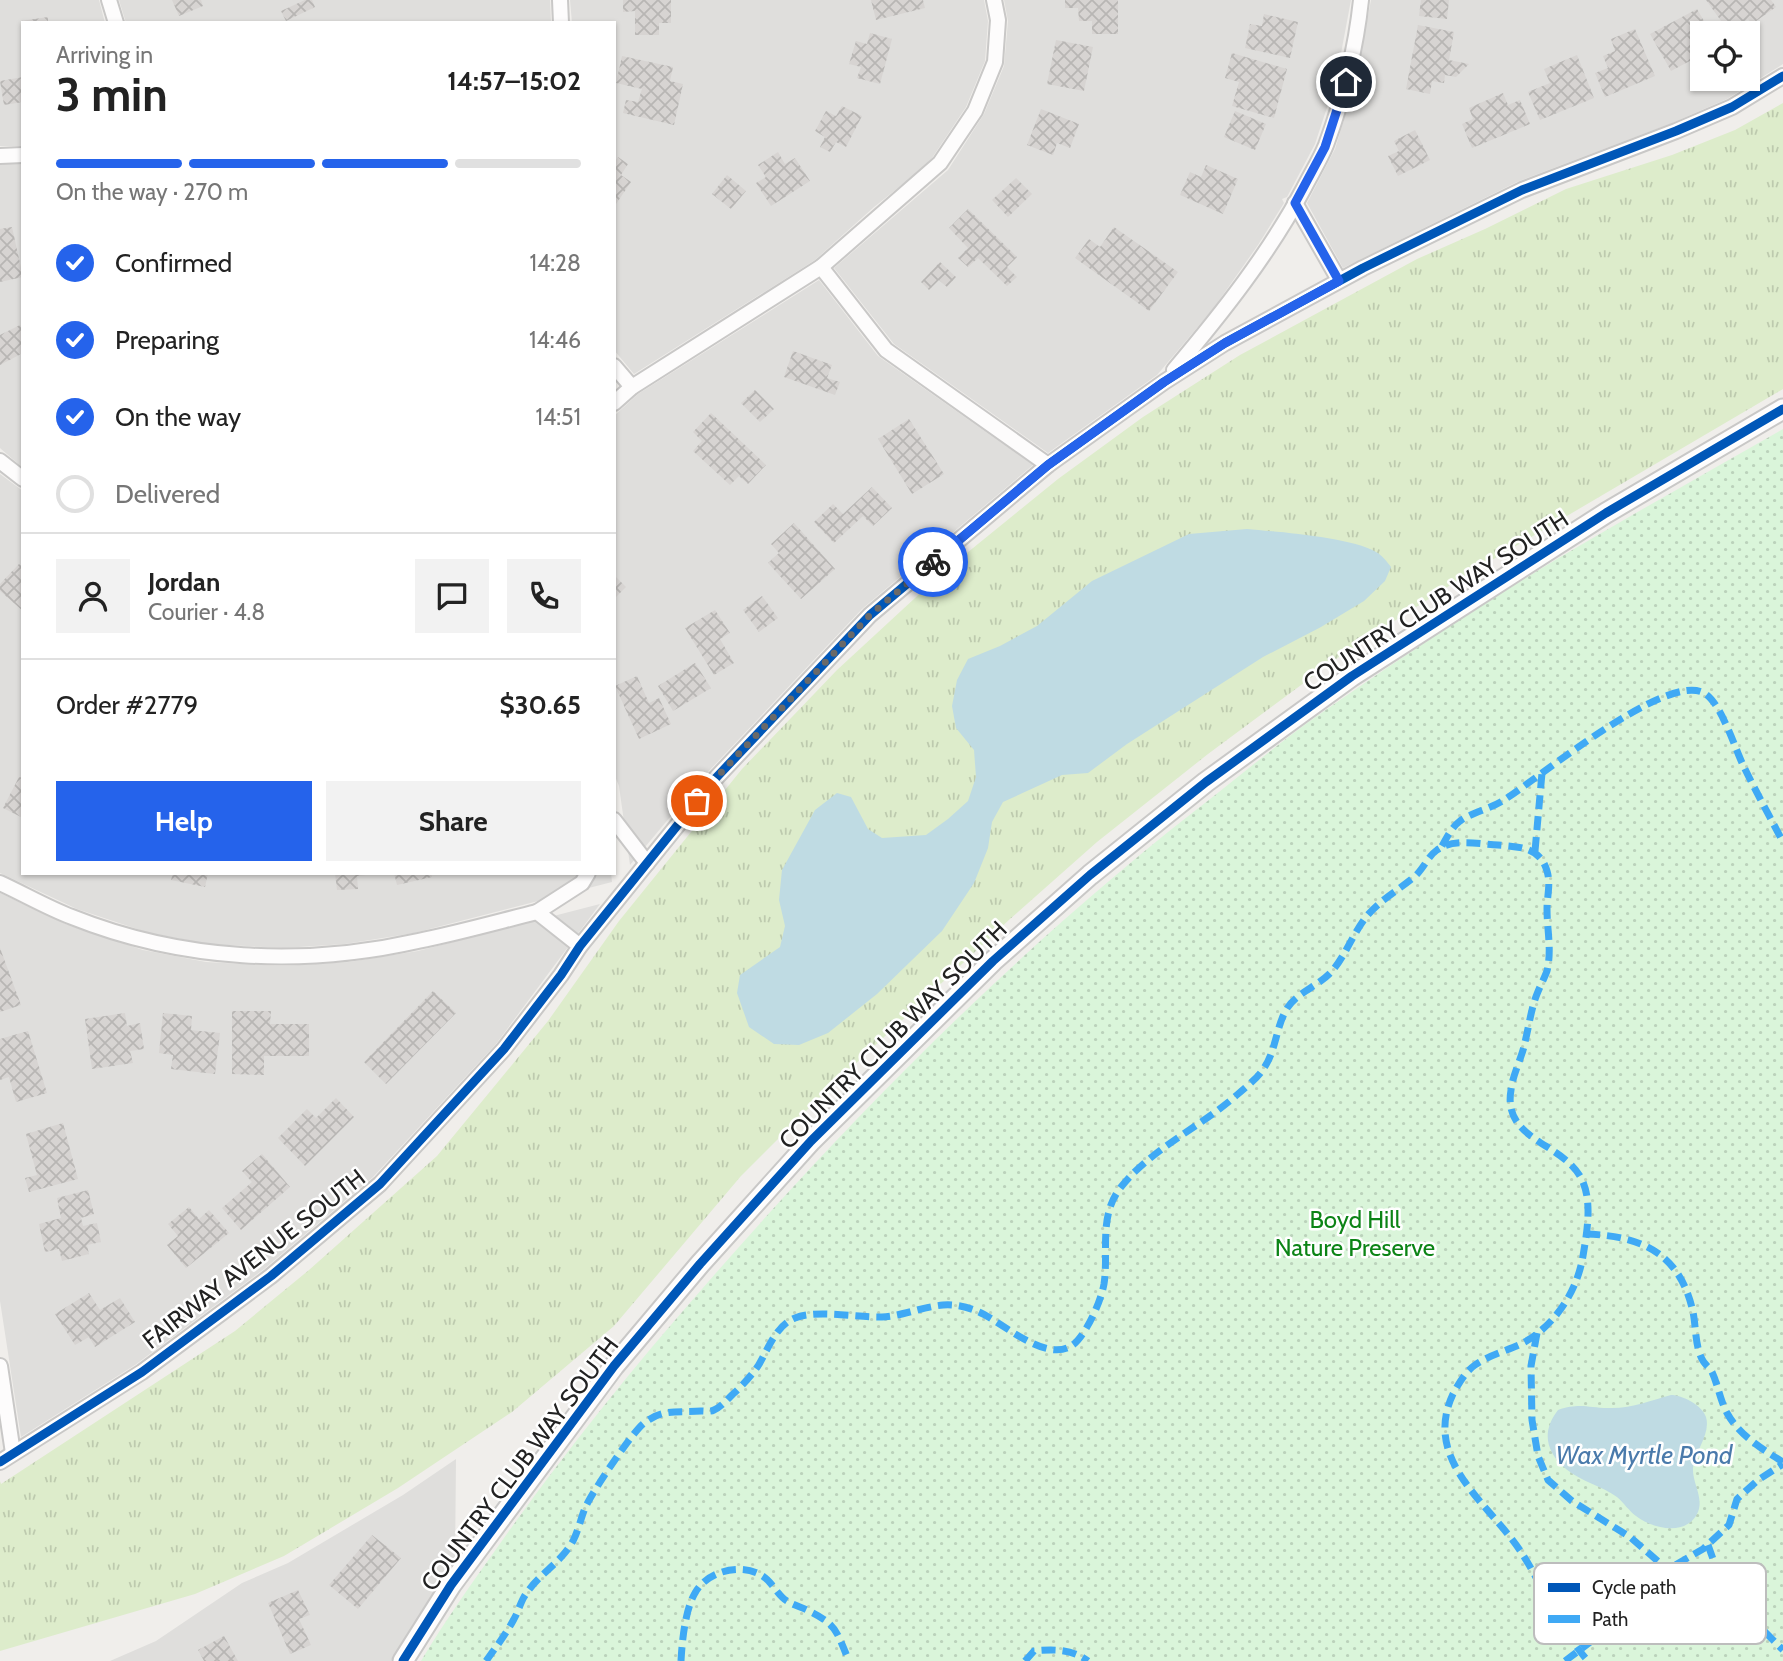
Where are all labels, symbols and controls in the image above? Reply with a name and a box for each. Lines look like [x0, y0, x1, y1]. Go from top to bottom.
map controls [1690, 21, 1760, 91]
button: locate [1690, 21, 1760, 91]
text: Arriving in [56, 41, 153, 69]
pin [1316, 52, 1376, 112]
icon: home [1327, 63, 1365, 101]
text: 14:57–15:02 [447, 65, 581, 97]
text: 3 min [56, 67, 168, 123]
text: On the way · 270 m [56, 178, 248, 206]
icon: check [56, 244, 94, 282]
text: Confirmed [115, 247, 232, 279]
text: 14:28 [529, 249, 581, 277]
icon: check [56, 321, 94, 359]
text: Preparing [115, 324, 219, 356]
text: 14:46 [529, 326, 581, 354]
icon: check [56, 398, 94, 436]
text: On the way [115, 401, 241, 433]
text: 14:51 [535, 403, 581, 431]
text: Delivered [115, 478, 220, 510]
street label: COUNTRY CLUB WAY SOUTH [1298, 504, 1574, 697]
courier [898, 527, 968, 597]
icon: bike [914, 543, 952, 581]
button: person [56, 559, 130, 633]
button: chat [415, 559, 489, 633]
button: phone [507, 559, 581, 633]
text: Jordan [148, 566, 220, 598]
text: Courier · 4.8 [148, 598, 265, 626]
text: Order #2779 [56, 689, 198, 721]
text: $30.65 [499, 689, 581, 721]
pin [667, 771, 727, 831]
button: Help [56, 781, 312, 861]
button: Share [326, 781, 581, 861]
icon: bag [678, 782, 716, 820]
street label: COUNTRY CLUB WAY SOUTH [773, 915, 1013, 1155]
street label: FAIRWAY AVENUE SOUTH [136, 1163, 371, 1355]
park label: Boyd Hill Nature Preserve [1275, 1205, 1435, 1262]
street label: COUNTRY CLUB WAY SOUTH [415, 1331, 625, 1596]
water label: Wax Myrtle Pond [1555, 1439, 1734, 1471]
legend [1534, 1563, 1766, 1644]
text: Cycle path [1592, 1576, 1676, 1599]
text: Path [1592, 1608, 1628, 1631]

